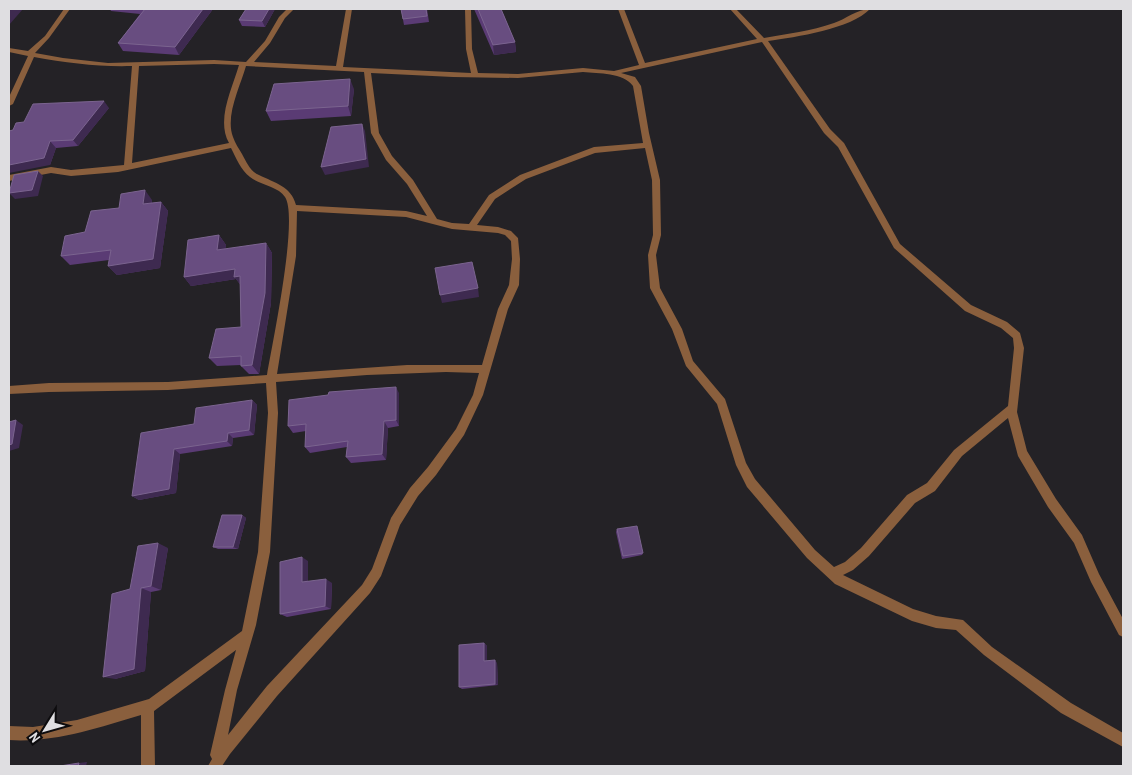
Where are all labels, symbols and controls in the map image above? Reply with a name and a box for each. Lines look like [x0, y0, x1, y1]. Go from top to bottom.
north arrow [20, 705, 70, 755]
text: N [25, 729, 44, 747]

